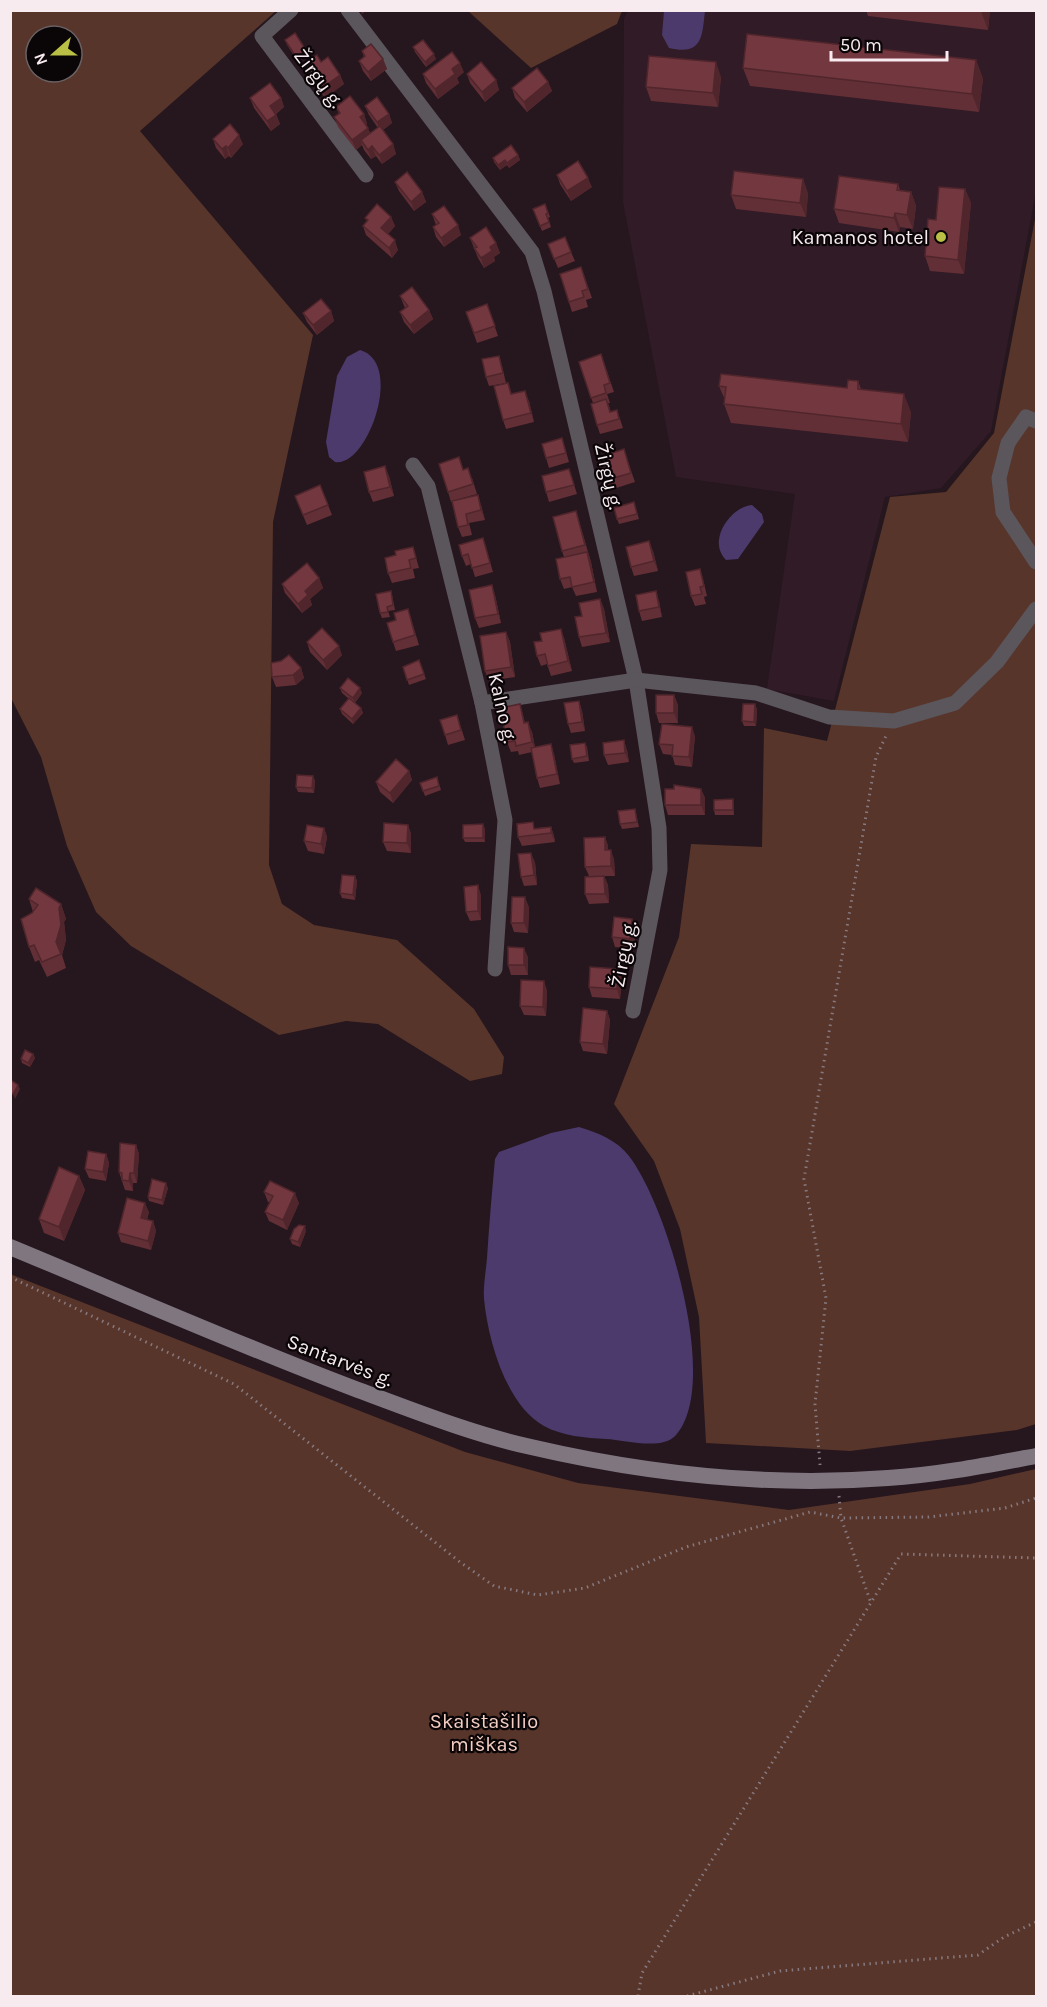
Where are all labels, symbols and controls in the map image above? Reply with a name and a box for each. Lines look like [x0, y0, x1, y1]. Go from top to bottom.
north arrow [24, 24, 84, 84]
scale bar [831, 24, 946, 62]
text: 50 m [840, 34, 882, 56]
street label: Žirgų g. [289, 44, 349, 112]
text: N [30, 50, 51, 68]
place label: Kamanos hotel [791, 226, 929, 249]
marker: Kamanos hotel [934, 230, 948, 244]
street label: Žirgų g. [590, 440, 628, 512]
street label: Kalno g. [483, 671, 522, 745]
street label: Žirgų g. [605, 918, 641, 990]
street label: Santarvės g. [284, 1330, 396, 1391]
park label: Skaistašilio miškas [430, 1710, 538, 1756]

